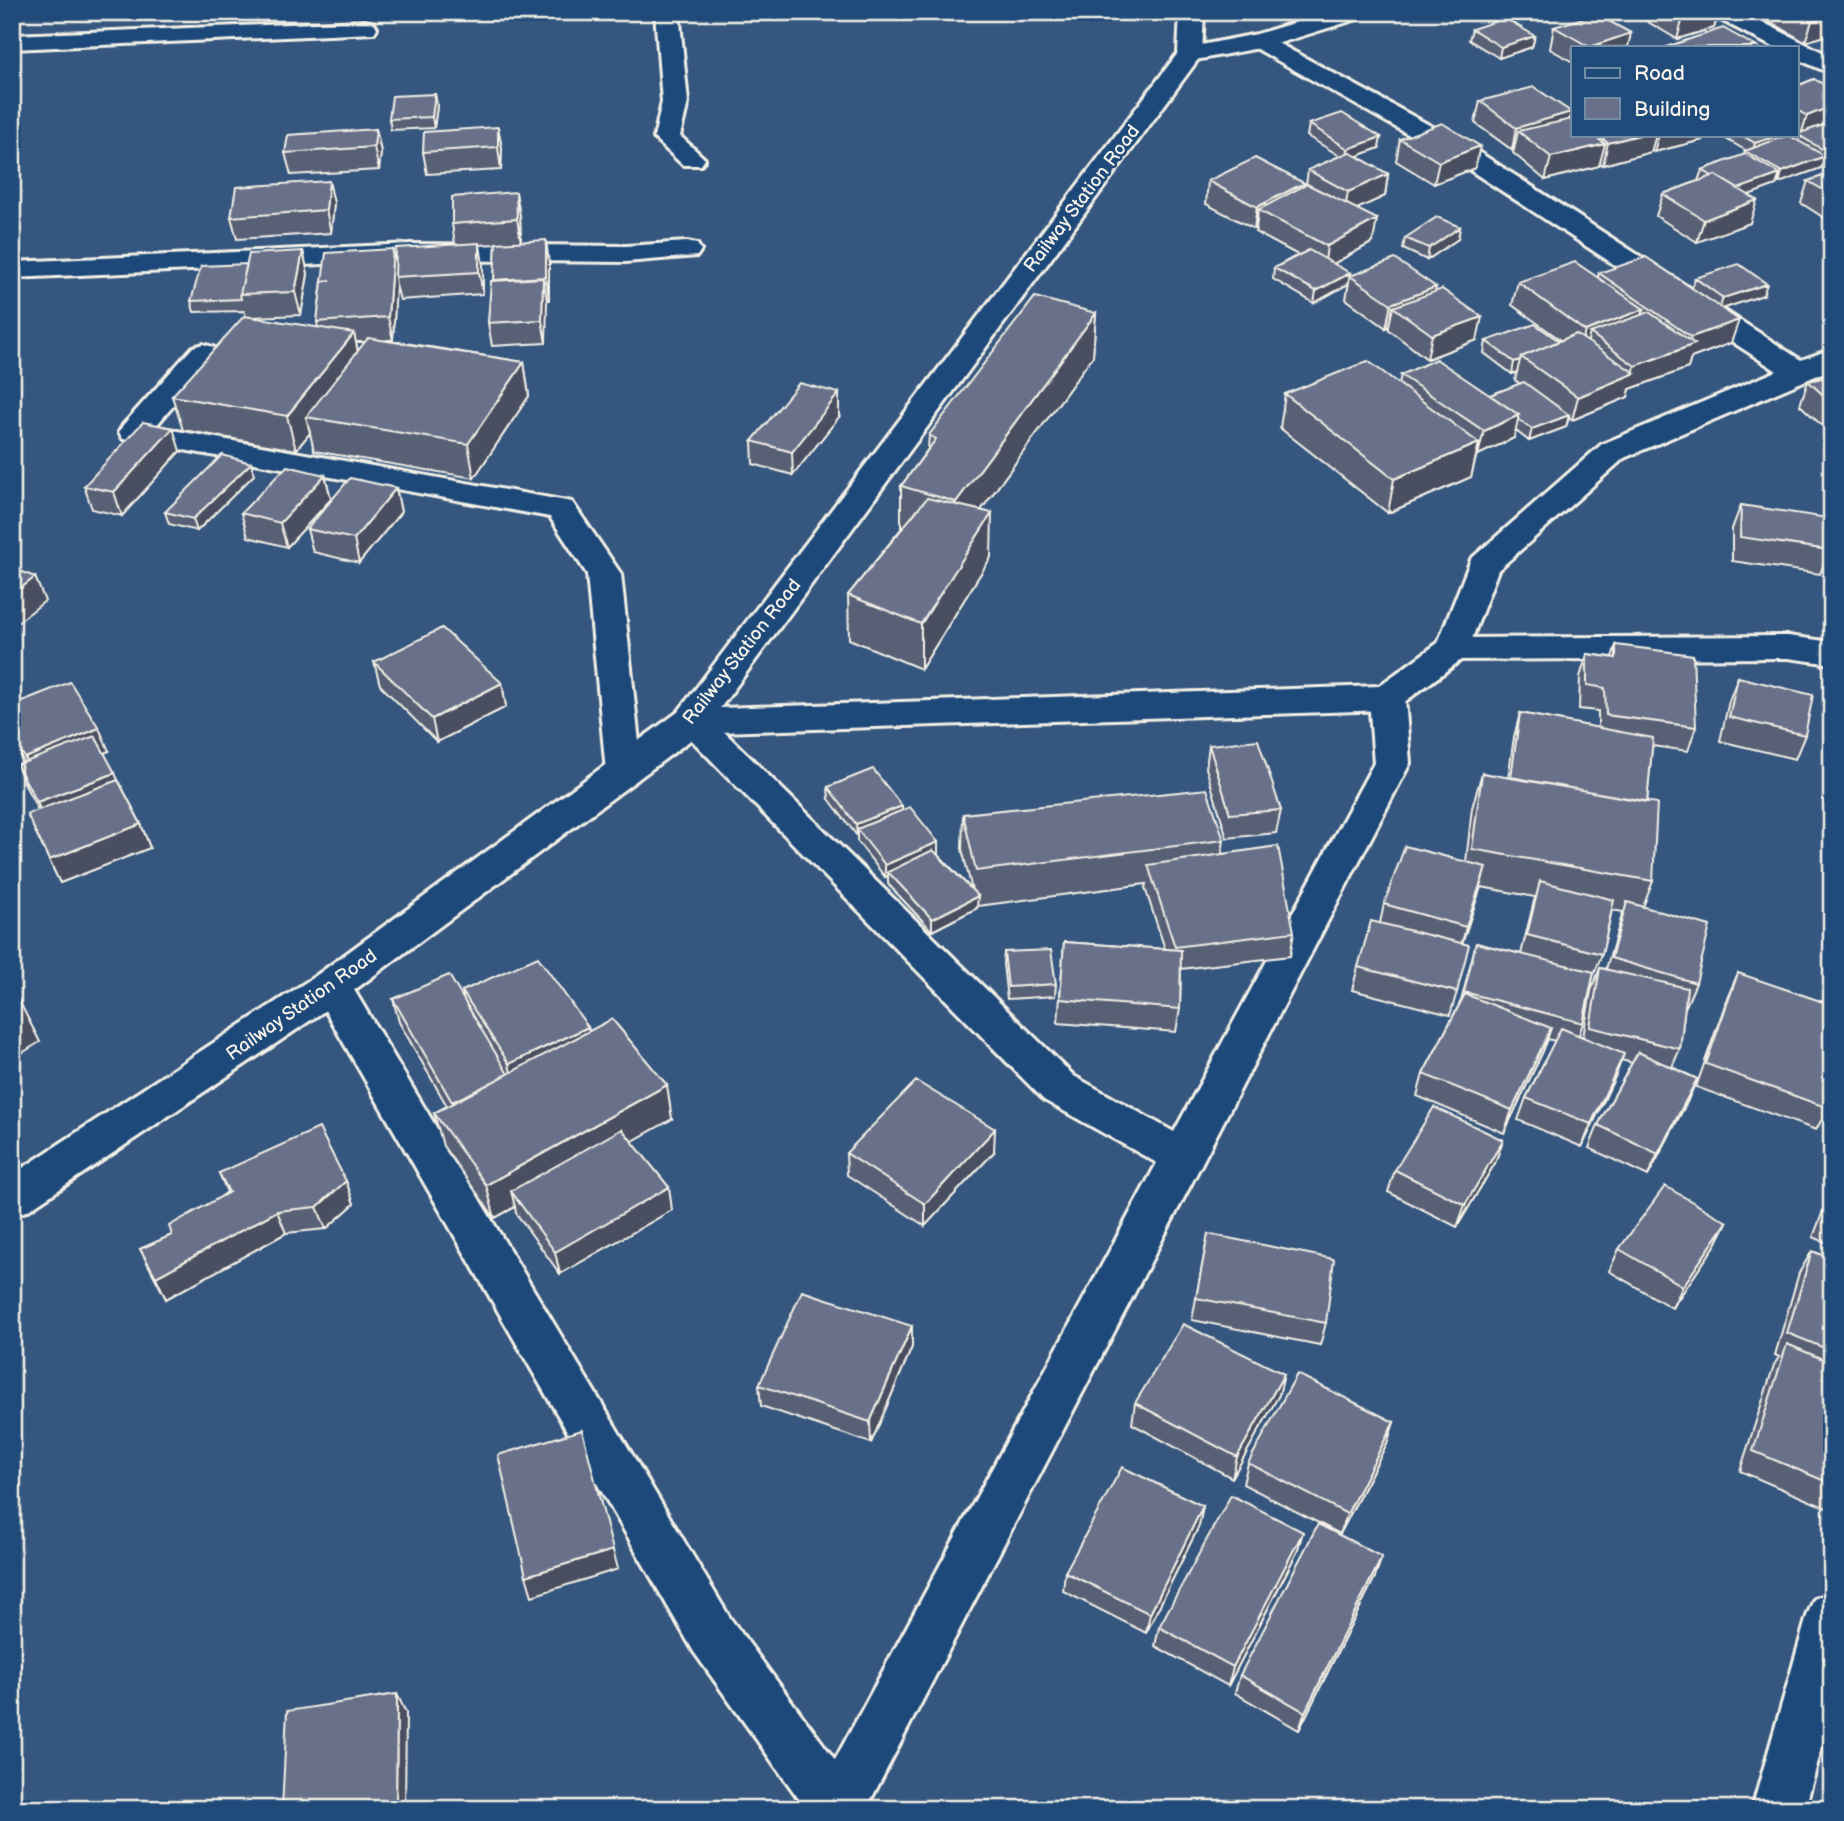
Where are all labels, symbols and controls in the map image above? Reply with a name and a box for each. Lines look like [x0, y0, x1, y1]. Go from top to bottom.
legend [1571, 46, 1798, 136]
text: Road [1634, 61, 1685, 86]
text: Building [1634, 97, 1710, 122]
street label: Railway Station Road [1019, 121, 1145, 277]
street label: Railway Station Road [678, 574, 806, 729]
street label: Railway Station Road [222, 945, 382, 1066]

